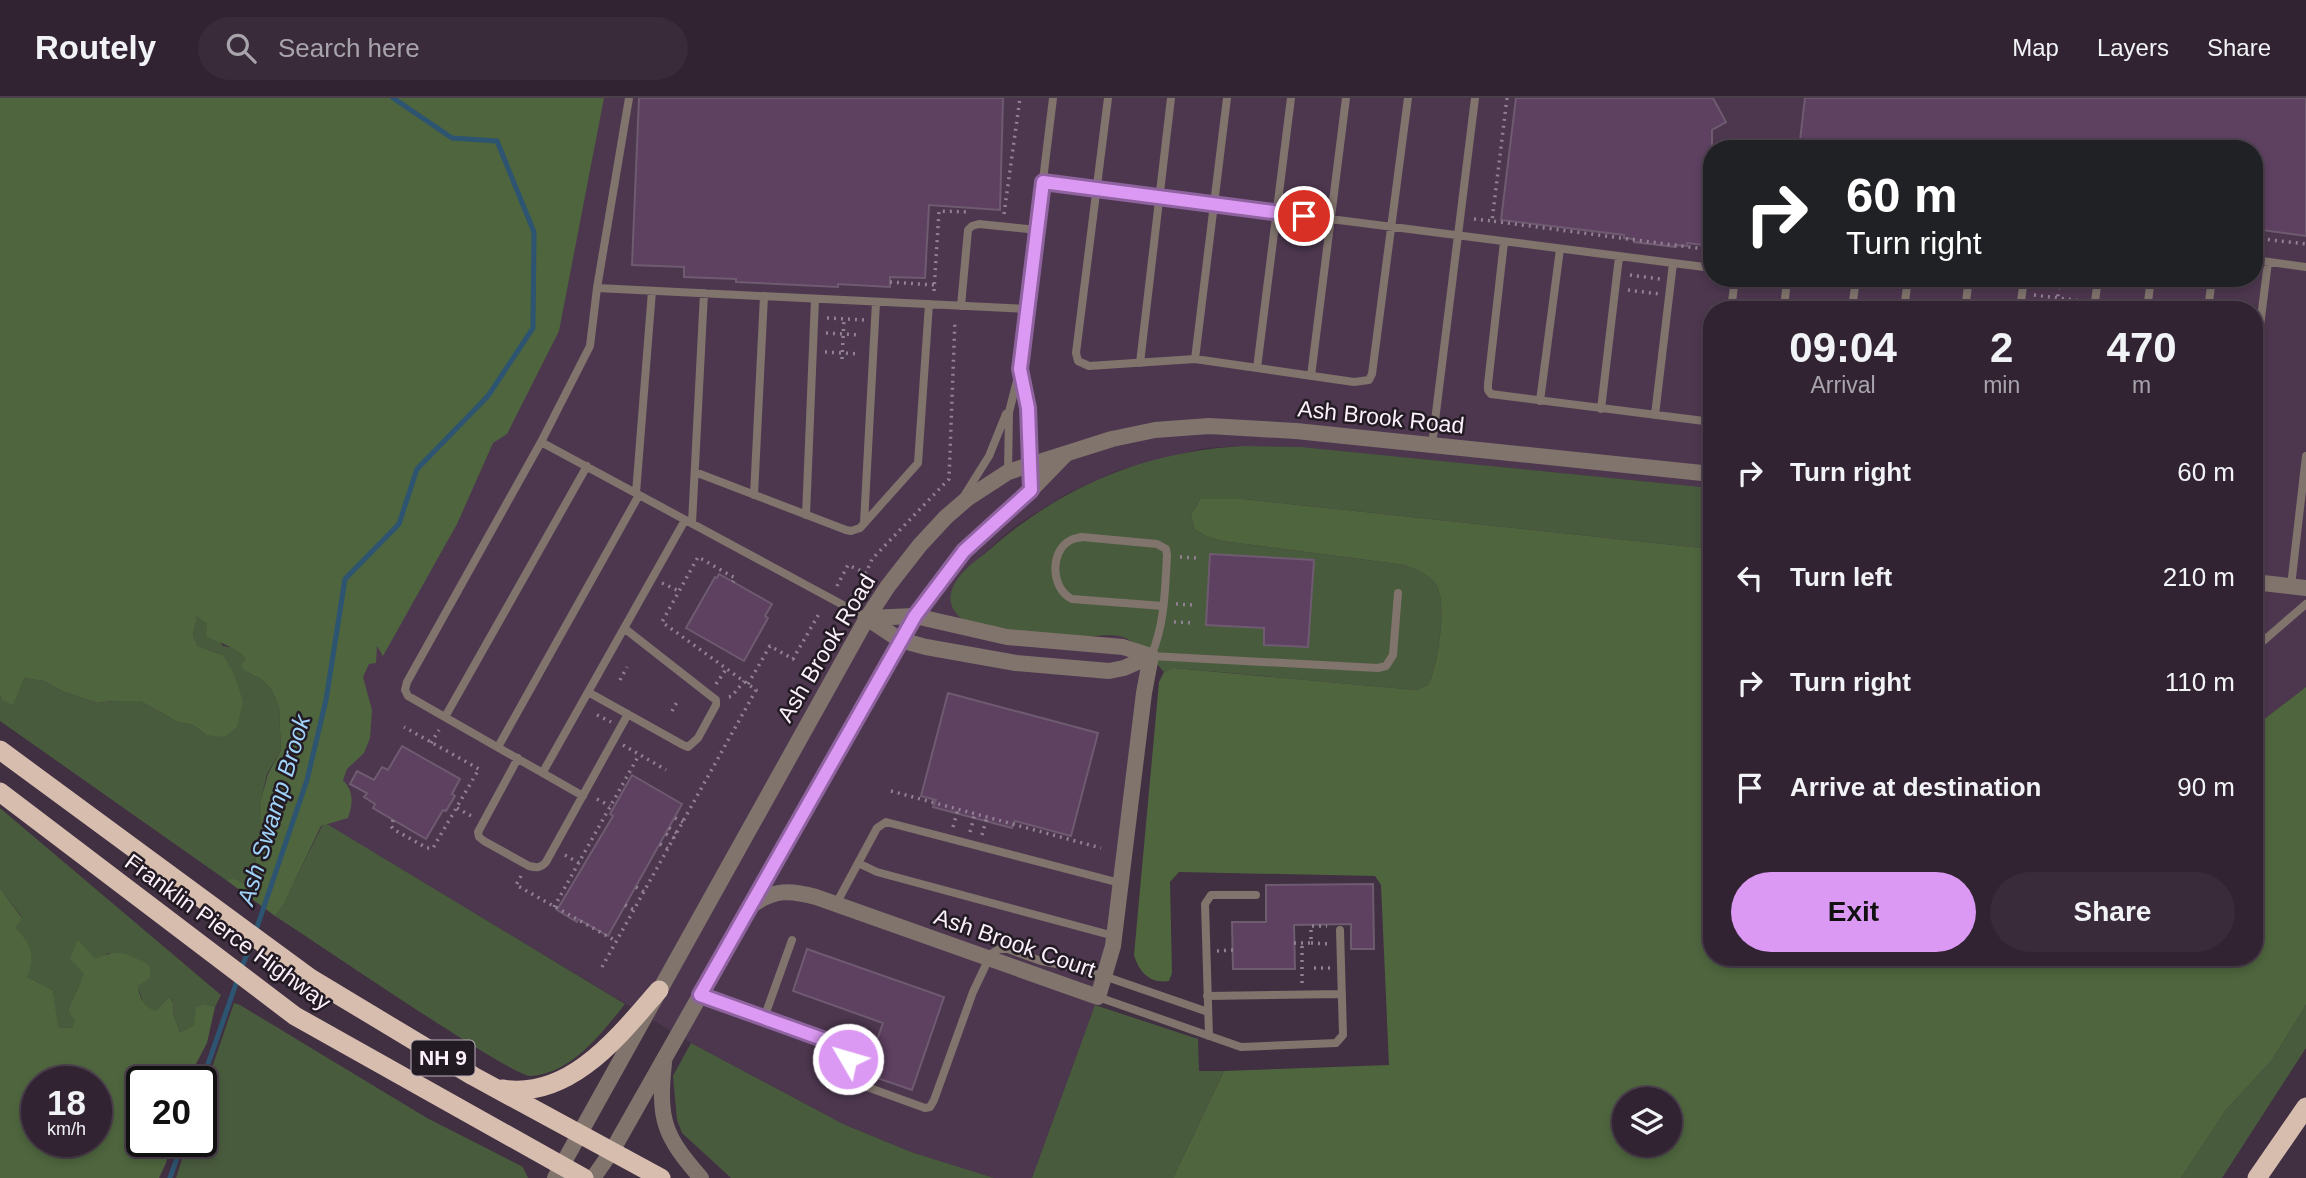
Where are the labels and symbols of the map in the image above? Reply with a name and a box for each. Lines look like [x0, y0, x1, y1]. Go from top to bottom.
pin [1274, 186, 1334, 246]
street label: Ash Brook Road [1296, 395, 1466, 439]
street label: Ash Brook Road [772, 570, 880, 726]
water label: Ash Swamp Brook [231, 710, 316, 910]
street label: Franklin Pierce Highway [120, 849, 336, 1016]
street label: Ash Brook Court [931, 903, 1100, 983]
position arrow [811, 1022, 885, 1096]
road number: NH 9 [412, 1040, 474, 1076]
speed limit sign: 20 [126, 1066, 217, 1157]

